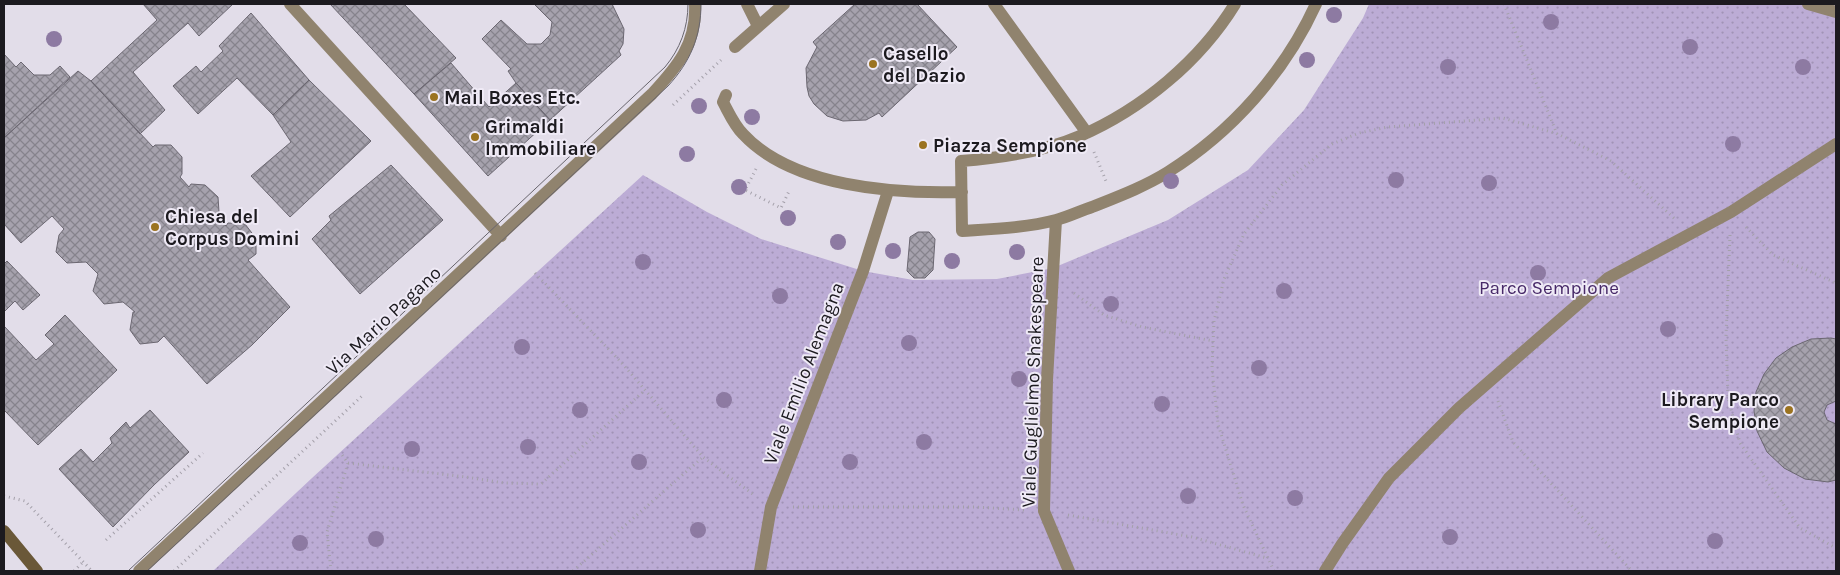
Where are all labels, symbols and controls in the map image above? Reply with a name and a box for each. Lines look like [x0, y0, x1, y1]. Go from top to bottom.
place label: Casello del Dazio [883, 43, 966, 87]
marker: Casello del Dazio [867, 58, 879, 70]
place label: Mail Boxes Etc. [444, 87, 580, 109]
marker: Mail Boxes Etc. [428, 91, 440, 103]
place label: Grimaldi Immobiliare [485, 116, 596, 160]
marker: Grimaldi Immobiliare [469, 131, 481, 143]
place label: Piazza Sempione [933, 135, 1087, 157]
marker: Piazza Sempione [917, 139, 929, 151]
place label: Chiesa del Corpus Domini [165, 206, 300, 250]
marker: Chiesa del Corpus Domini [149, 221, 161, 233]
street label: Viale Guglielmo Shakespeare [1018, 256, 1048, 508]
street label: Via Mario Pagano [322, 262, 446, 380]
park label: Parco Sempione [1479, 277, 1619, 299]
street label: Viale Emilio Alemagna [759, 279, 849, 468]
place label: Library Parco Sempione [1661, 389, 1779, 433]
marker: Library Parco Sempione [1783, 404, 1795, 416]

